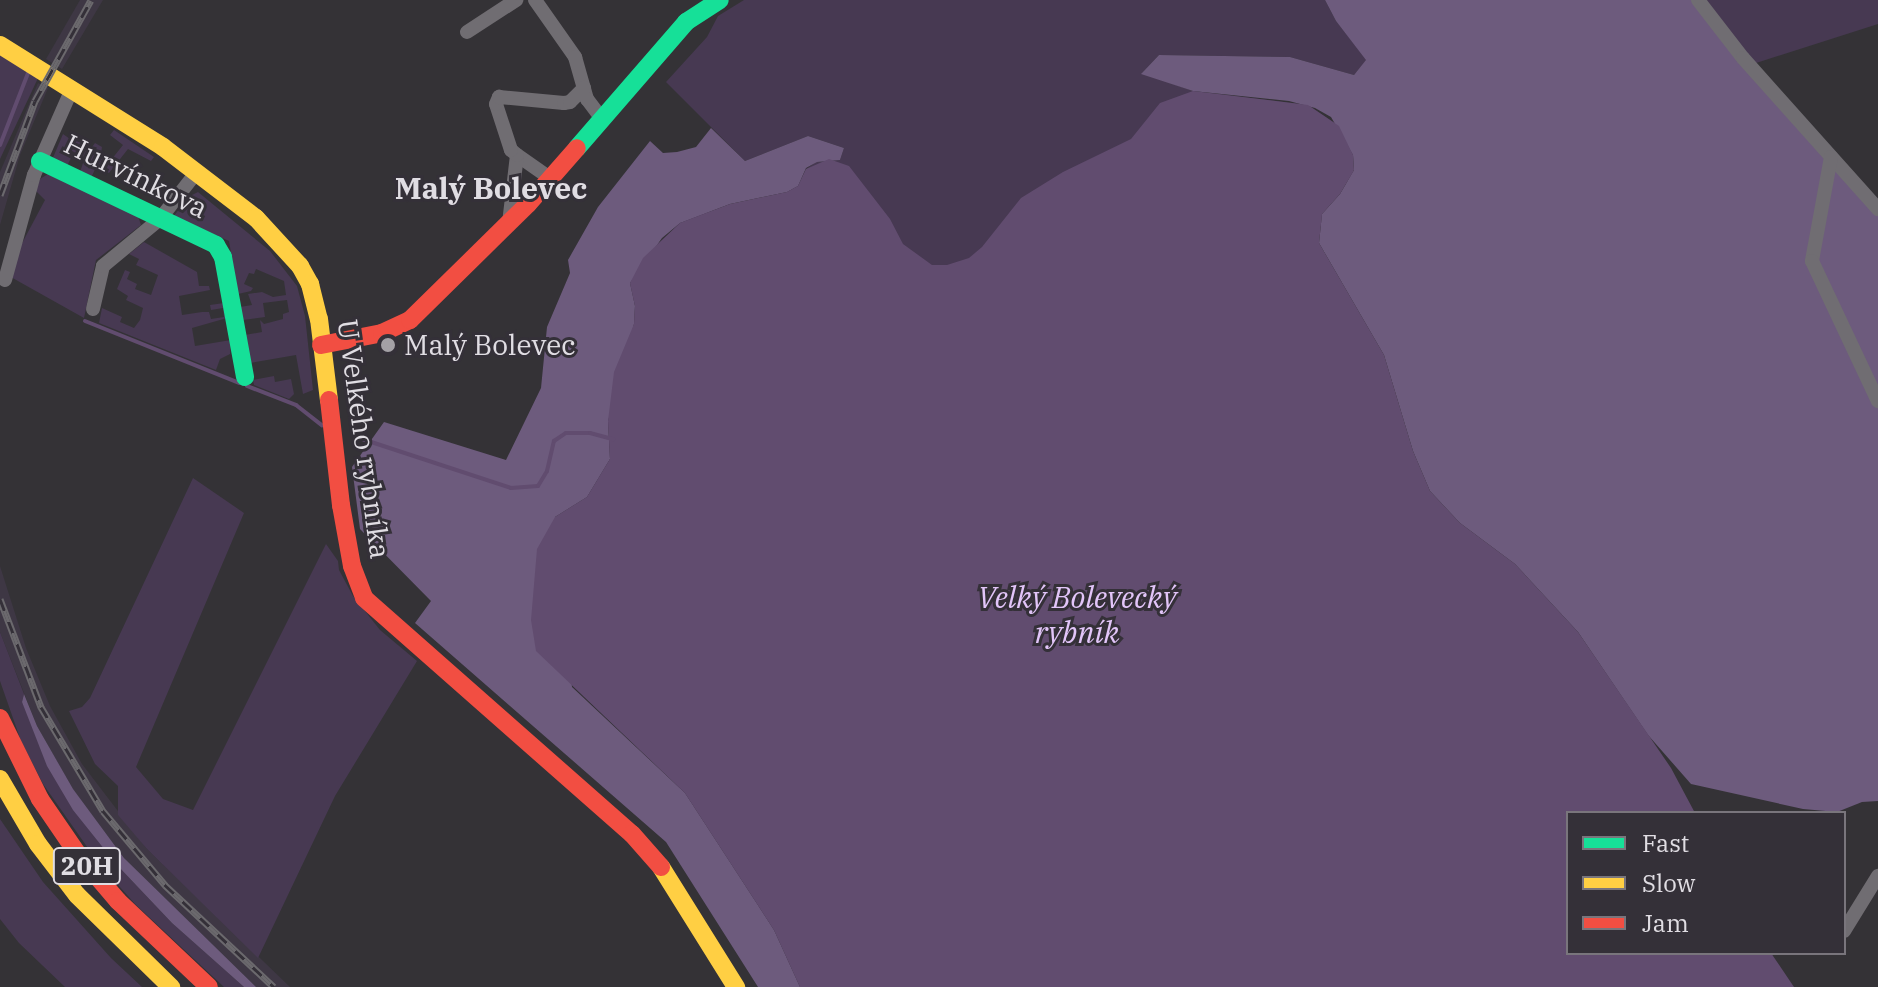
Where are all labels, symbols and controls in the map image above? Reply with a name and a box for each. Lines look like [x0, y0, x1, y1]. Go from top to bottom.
street label: Hurvínkova [59, 127, 213, 225]
district label: Malý Bolevec [395, 170, 587, 206]
street label: U Velkého rybníka [331, 317, 397, 561]
place label: Malý Bolevec [404, 328, 576, 362]
marker: Malý Bolevec [379, 336, 397, 354]
water label: Velký Bolevecký rybník [978, 579, 1176, 650]
legend [1566, 811, 1846, 955]
text: Fast [1642, 827, 1689, 859]
road number: 20H [51, 844, 123, 888]
text: Slow [1642, 867, 1695, 899]
text: Jam [1642, 907, 1689, 939]

